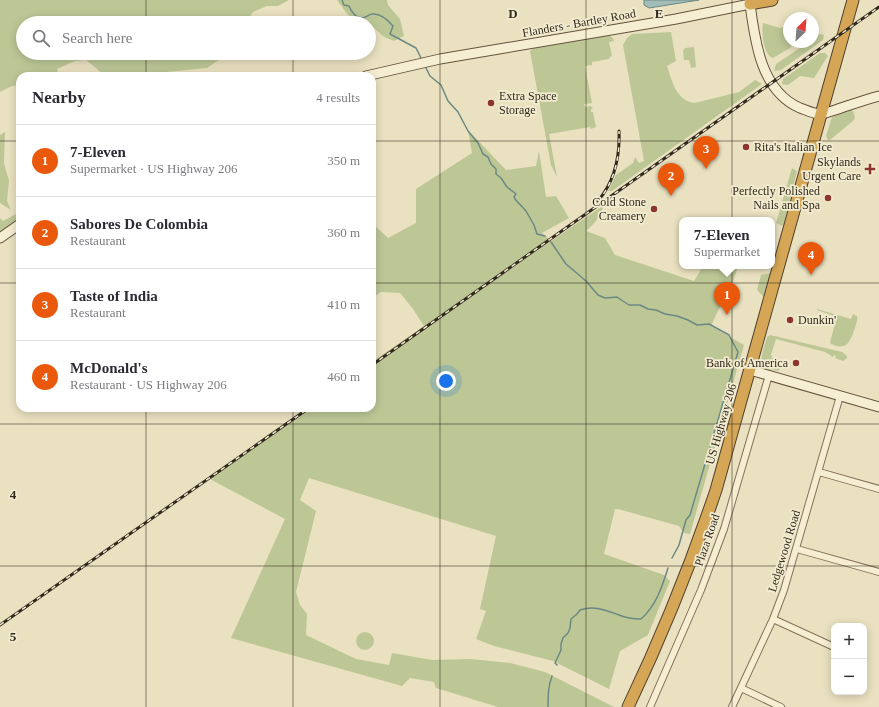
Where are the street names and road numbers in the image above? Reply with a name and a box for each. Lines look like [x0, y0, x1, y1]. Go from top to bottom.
street label: Flanders - Bartley Road [521, 6, 637, 40]
street label: US Highway 206 [703, 382, 739, 466]
street label: Ledgewood Road [765, 508, 803, 594]
street label: Plaza Road [692, 512, 722, 568]

